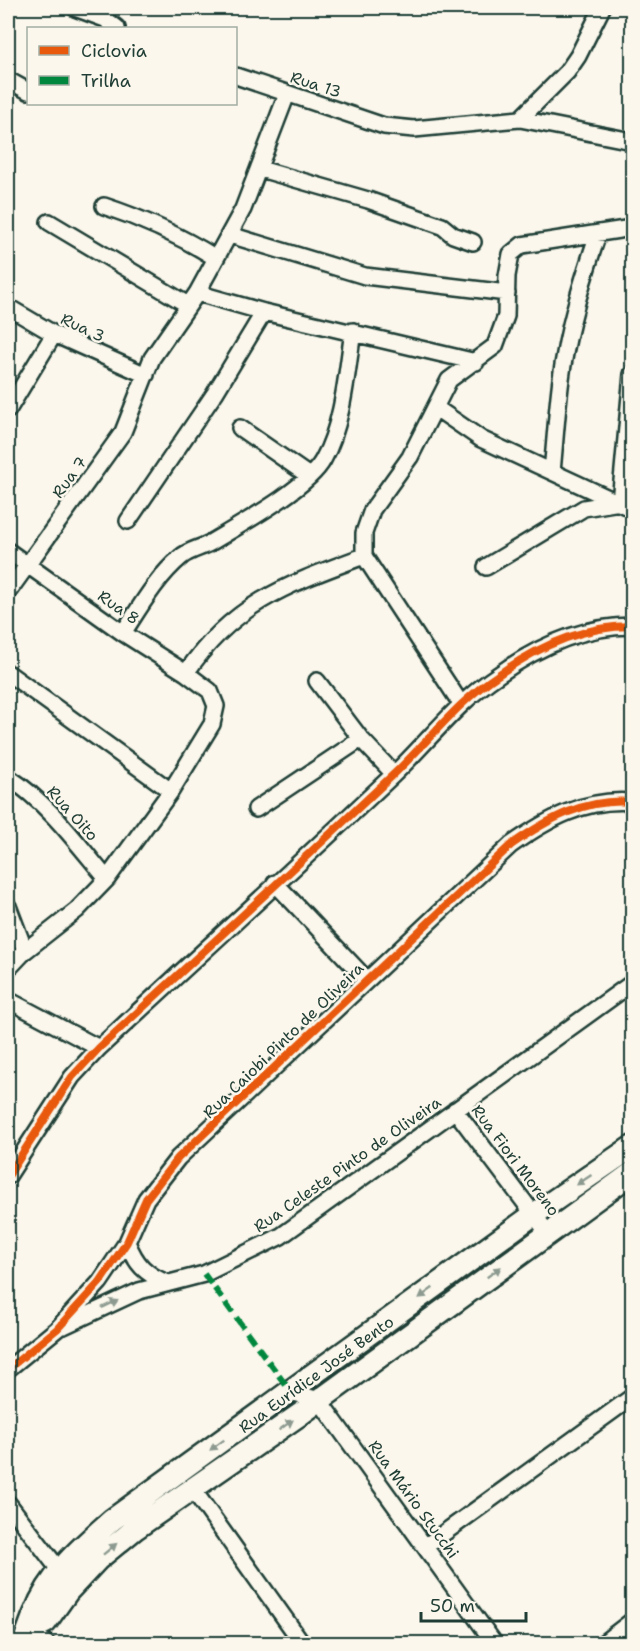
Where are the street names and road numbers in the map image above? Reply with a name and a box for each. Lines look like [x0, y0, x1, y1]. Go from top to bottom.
street label: Rua 13 [288, 66, 344, 103]
street label: Rua 3 [57, 308, 108, 347]
street label: Rua 7 [47, 452, 92, 502]
street label: Rua 8 [94, 586, 144, 629]
street label: Rua Oito [42, 781, 103, 845]
street label: Rua Caiobi Pinto de Oliveira [198, 958, 368, 1123]
street label: Rua Celeste Pinto de Oliveira [250, 1092, 445, 1237]
street label: Rua Fiori Moreno [467, 1100, 564, 1220]
street label: Rua Eurídice José Bento [235, 1311, 398, 1438]
street label: Rua Mário Stucchi [364, 1436, 464, 1563]

